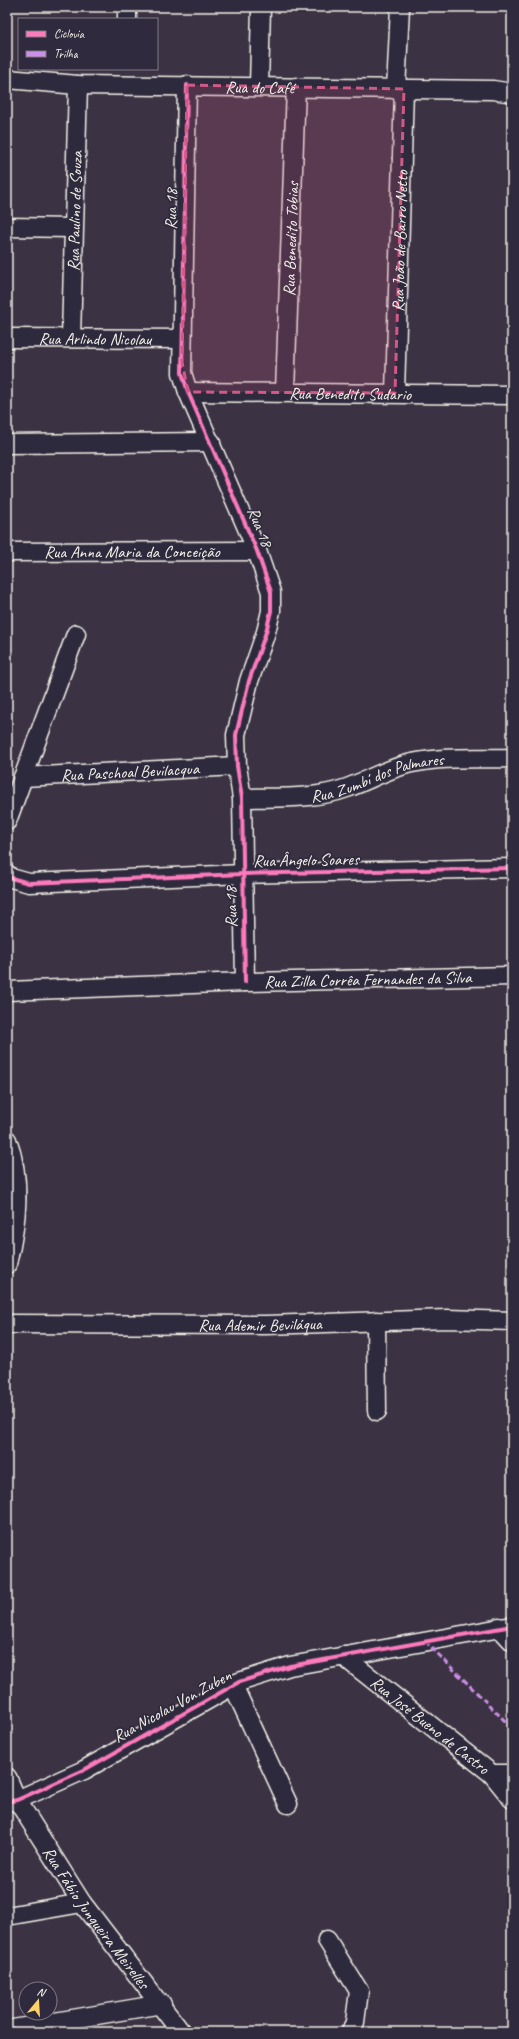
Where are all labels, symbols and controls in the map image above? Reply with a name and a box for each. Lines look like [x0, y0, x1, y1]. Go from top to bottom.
legend [18, 18, 158, 70]
text: Ciclovia [54, 26, 85, 42]
text: Trilha [54, 46, 79, 62]
street label: Rua do Café [225, 76, 297, 98]
street label: Rua Paulino de Souza [62, 149, 87, 271]
street label: Rua João de Barro Netto [387, 169, 412, 312]
street label: Rua Benedito Tobias [278, 180, 303, 297]
street label: Rua 18 [160, 186, 182, 230]
street label: Rua Arlindo Nicolau [38, 328, 153, 349]
street label: Rua Benedito Sudario [289, 382, 412, 405]
street label: Rua 18 [243, 504, 278, 552]
street label: Rua Anna Maria da Conceição [44, 541, 221, 562]
street label: Rua Zumbí dos Palmares [309, 748, 446, 806]
street label: Rua Paschoal Bevilacqua [60, 757, 201, 786]
street label: Rua Ângelo Soares [253, 849, 360, 871]
street label: Rua 18 [220, 884, 242, 928]
street label: Rua Zilla Corrêa Fernandes da Silva [264, 966, 473, 992]
street label: Rua Ademir Beviláqua [198, 1313, 323, 1336]
street label: Rua Nicolau Von Zuben [109, 1665, 235, 1747]
street label: Rua José Bueno de Castro [366, 1671, 494, 1779]
street label: Rua Fábio Junqueira Meirelles [39, 1843, 155, 1994]
north arrow [18, 1981, 58, 2021]
text: N [36, 1984, 49, 2000]

